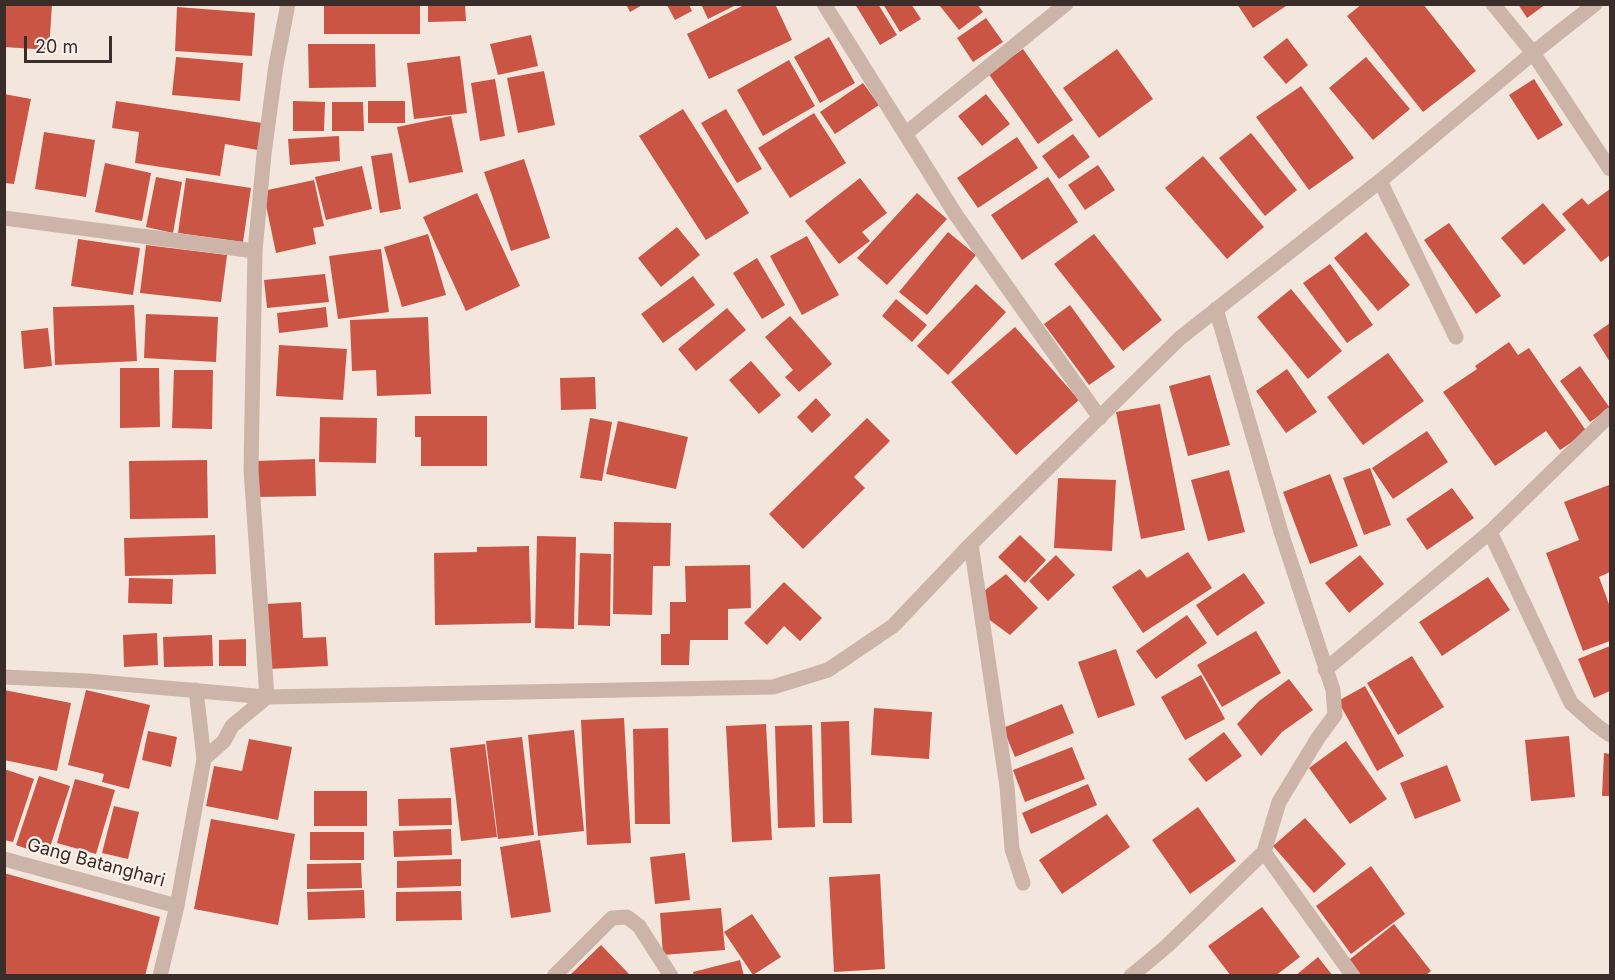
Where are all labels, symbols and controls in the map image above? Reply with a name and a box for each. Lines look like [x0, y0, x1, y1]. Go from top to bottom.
scale bar [27, 24, 116, 62]
text: 20 m [35, 36, 78, 57]
street label: Gang Batanghari [25, 834, 167, 892]

